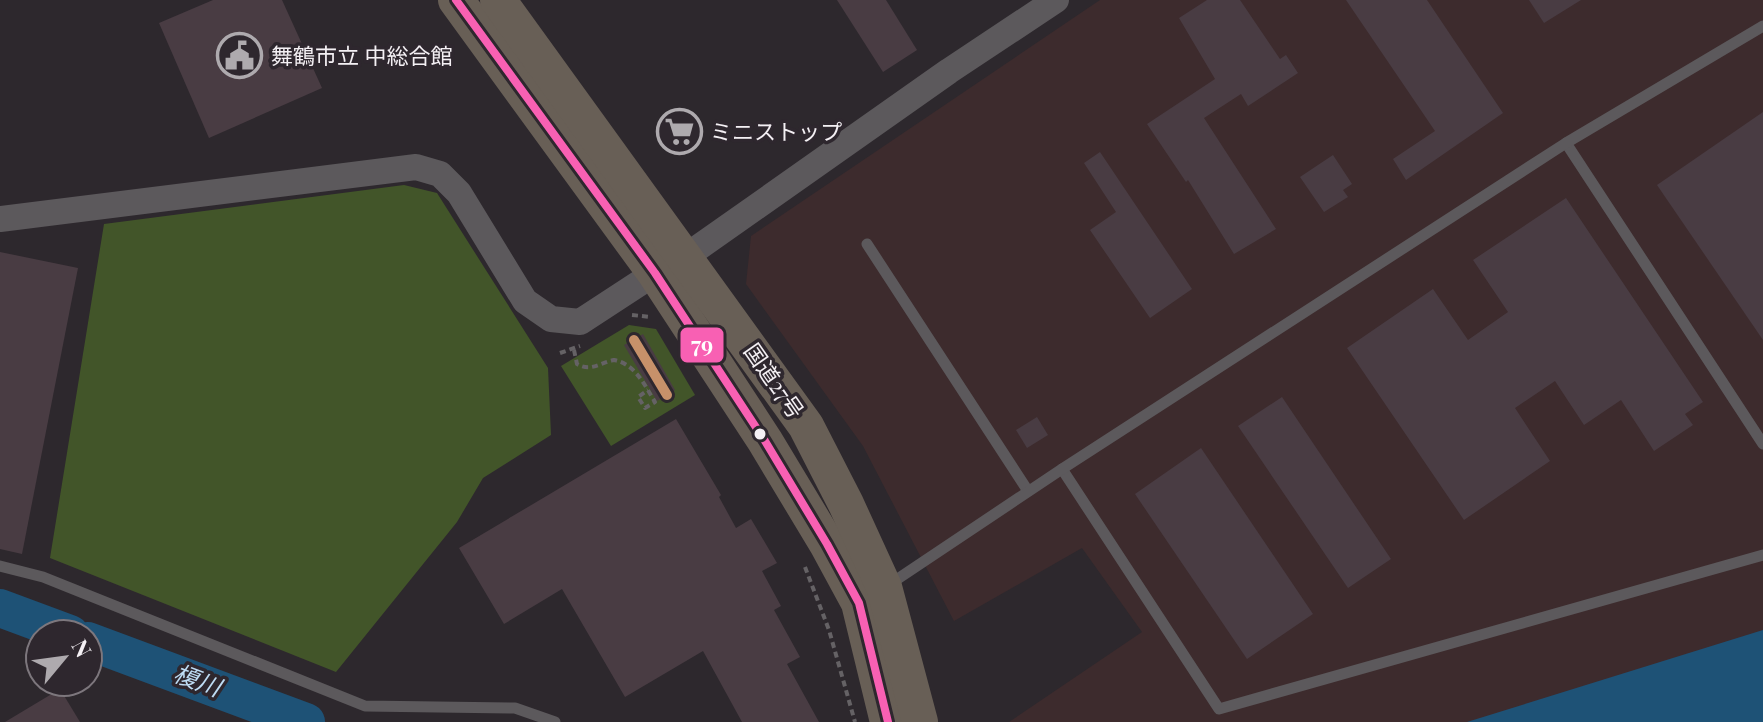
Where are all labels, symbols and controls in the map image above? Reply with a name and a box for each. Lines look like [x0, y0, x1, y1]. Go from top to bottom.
public building icon: 舞鶴市立 中総合館 [216, 32, 264, 80]
place label: 舞鶴市立 中総合館 [271, 40, 452, 70]
supermarket icon: ミニストップ [655, 108, 703, 156]
place label: ミニストップ [710, 116, 842, 146]
line badge: 79 [679, 326, 725, 364]
text: 79 [691, 329, 713, 359]
street label: 国道27号 [738, 337, 812, 424]
unlabelled marker [752, 426, 768, 442]
north arrow [24, 618, 104, 698]
text: N [65, 634, 99, 662]
water label: 榎川 [170, 656, 229, 703]

